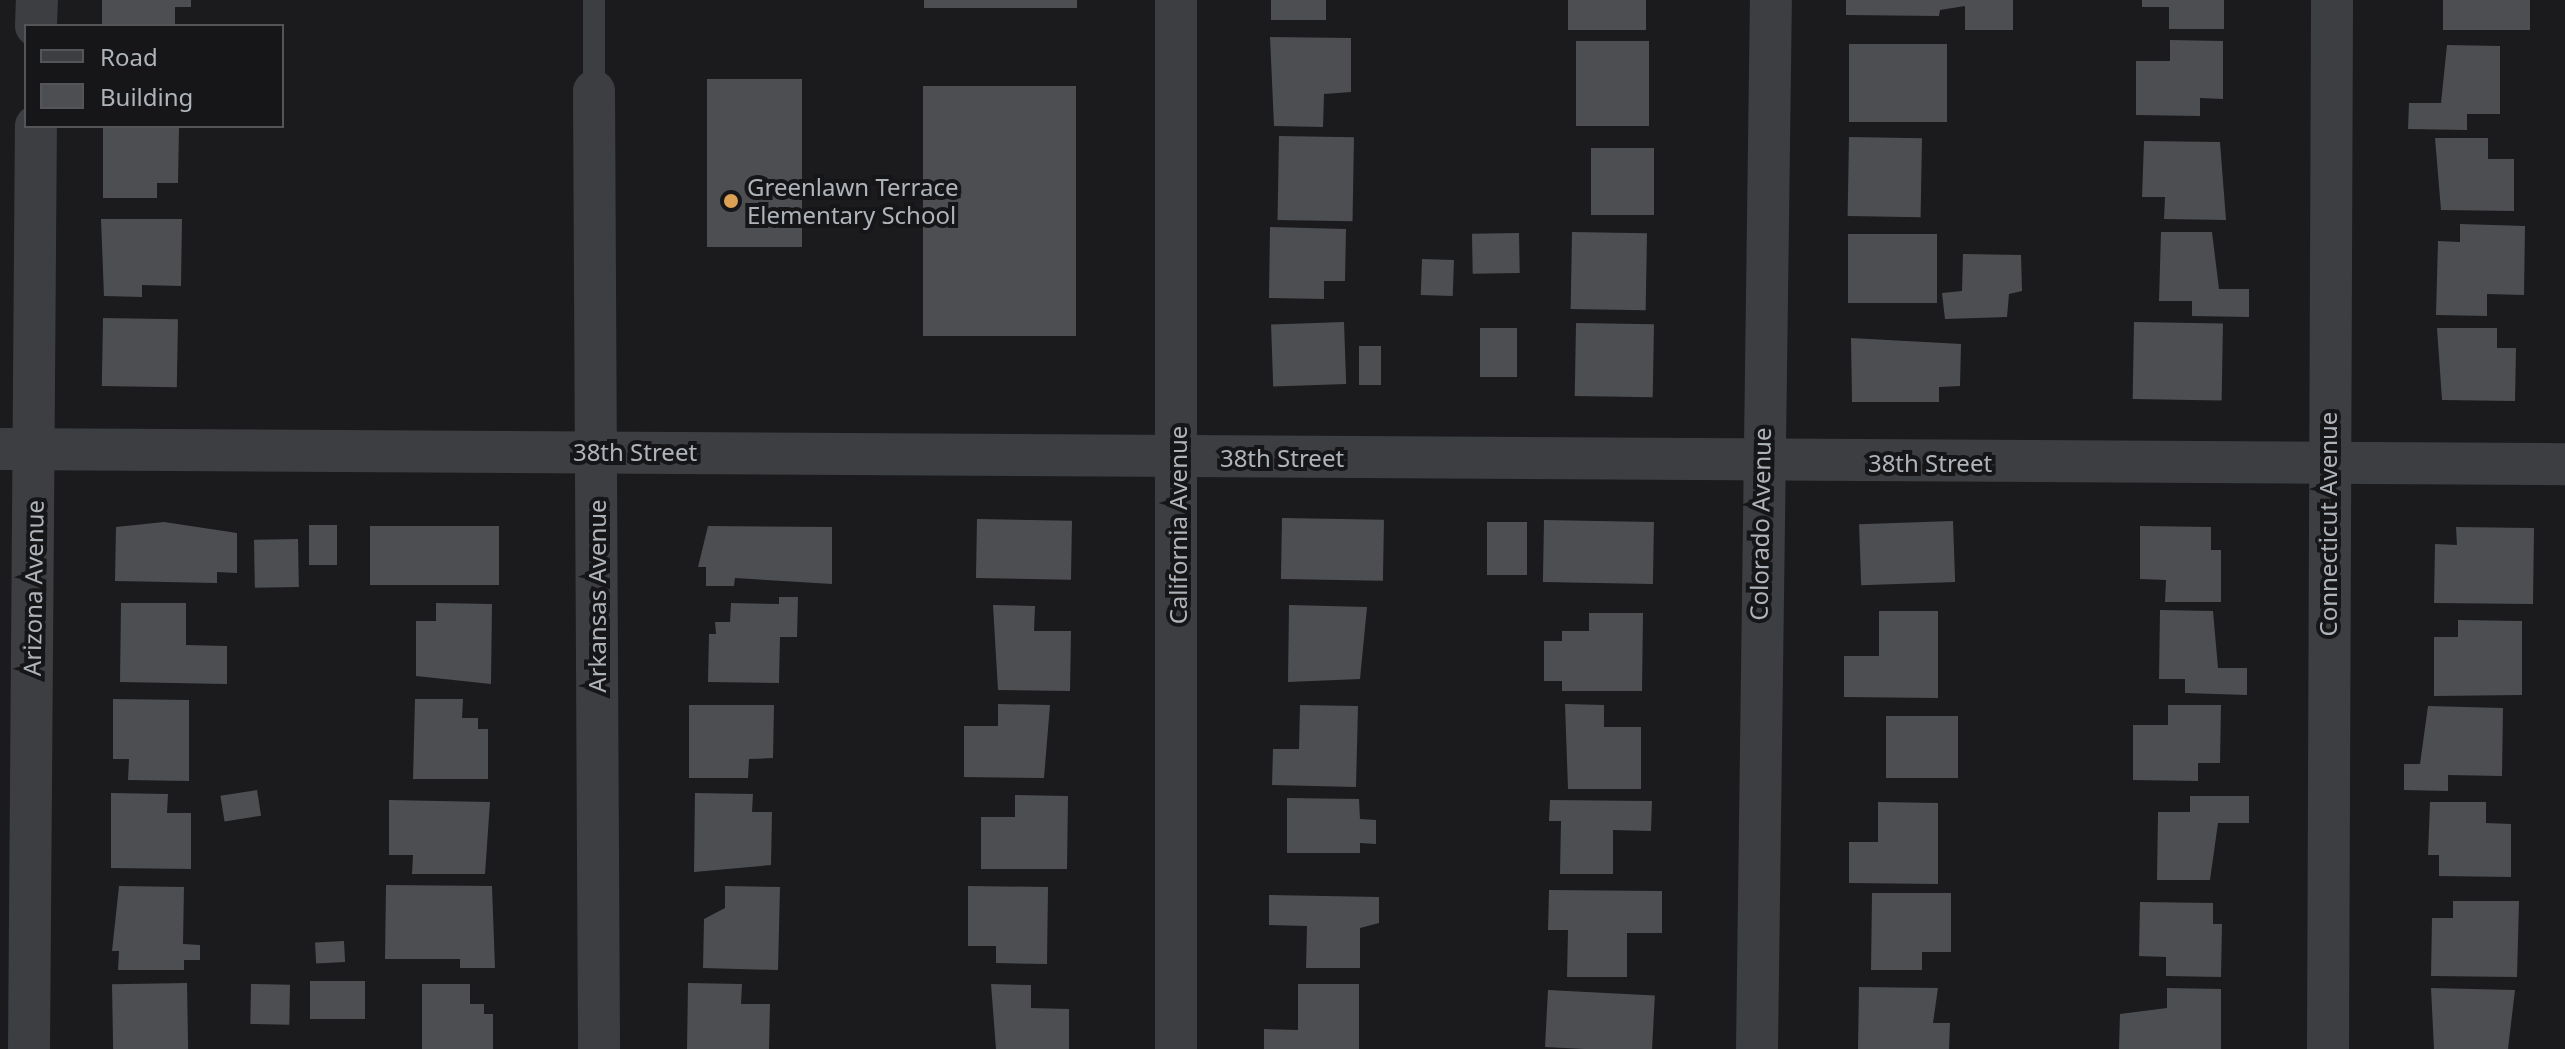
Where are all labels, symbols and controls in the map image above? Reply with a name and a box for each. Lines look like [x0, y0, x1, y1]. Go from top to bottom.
legend [24, 24, 284, 128]
text: Road [100, 40, 158, 73]
text: Building [100, 80, 193, 113]
place label: Greenlawn Terrace Elementary School [747, 173, 958, 229]
marker: Greenlawn Terrace Elementary School [722, 192, 740, 210]
street label: Connecticut Avenue [2314, 412, 2342, 636]
street label: California Avenue [1164, 426, 1192, 624]
street label: Colorado Avenue [1744, 427, 1776, 621]
street label: 38th Street [573, 438, 697, 466]
street label: 38th Street [1220, 444, 1344, 472]
street label: 38th Street [1868, 449, 1992, 477]
street label: Arkansas Avenue [583, 499, 611, 693]
street label: Arizona Avenue [17, 500, 49, 676]

